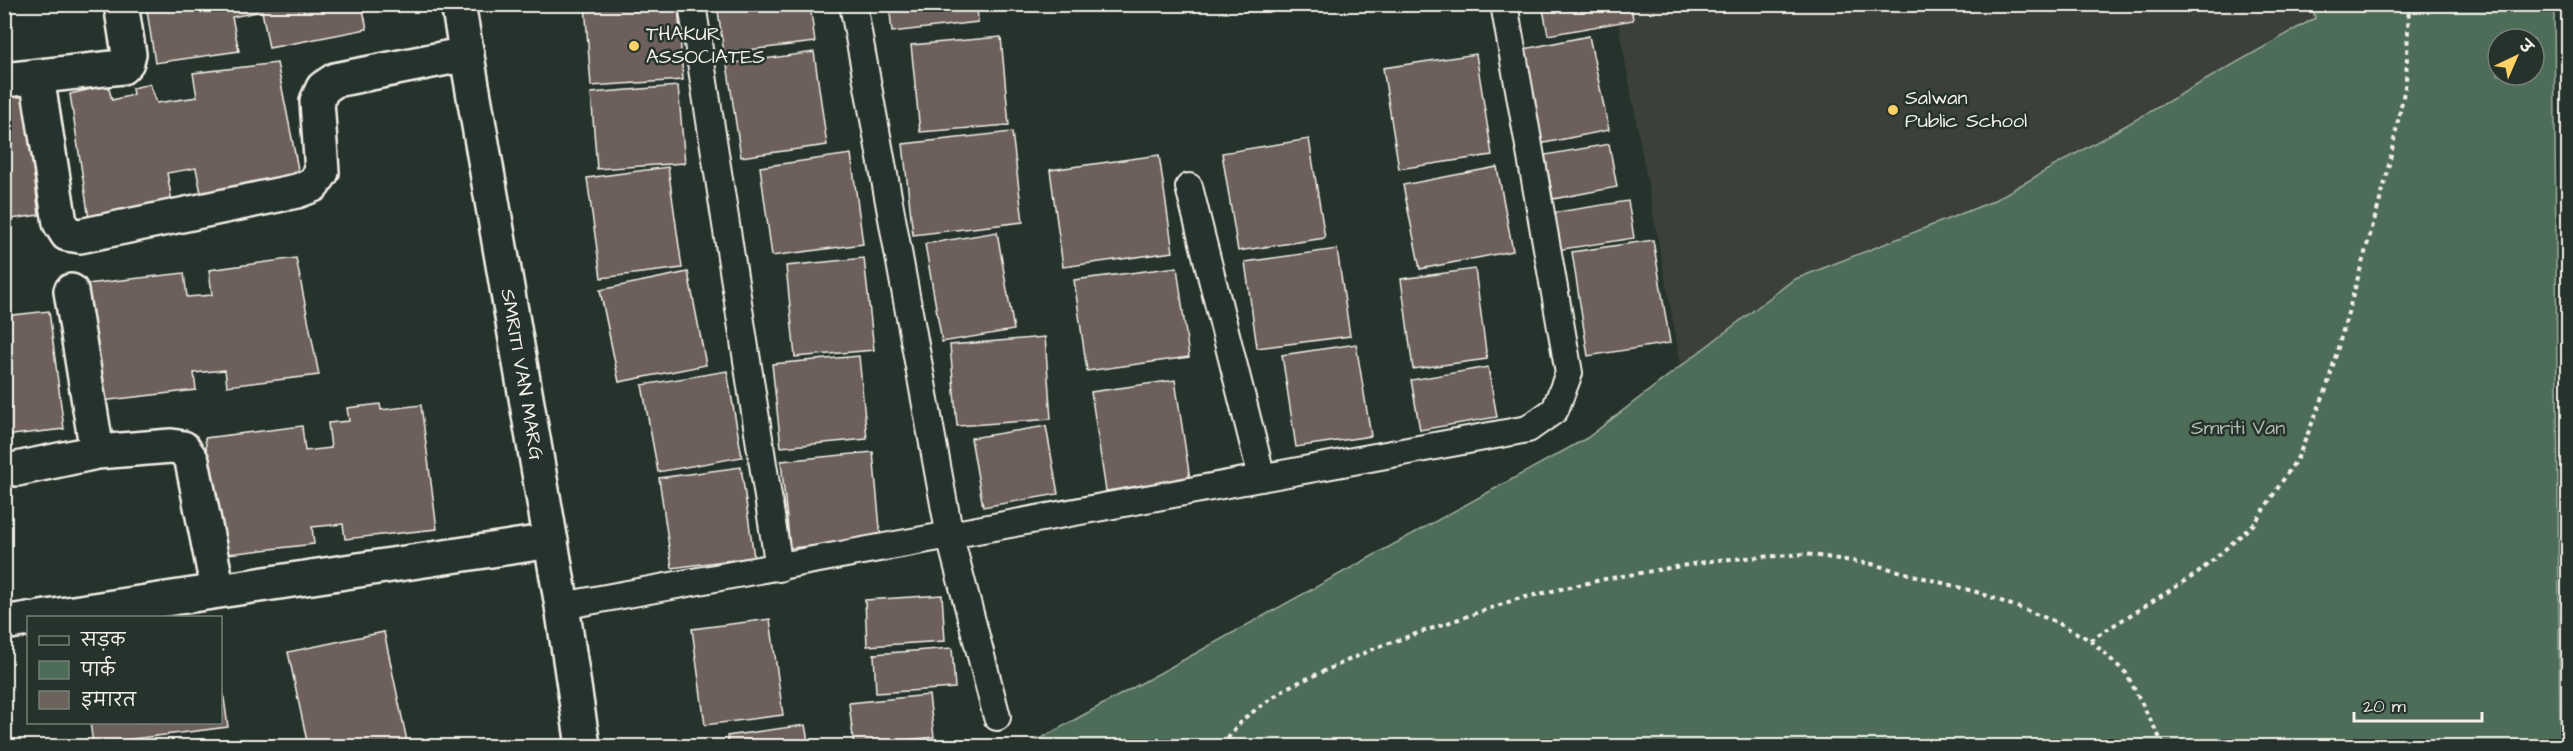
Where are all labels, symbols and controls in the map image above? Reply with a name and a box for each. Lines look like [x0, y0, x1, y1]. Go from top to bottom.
place label: THAKUR ASSOCIATES [646, 20, 765, 71]
north arrow [2486, 27, 2546, 87]
text: उ [2513, 34, 2538, 59]
marker: THAKUR ASSOCIATES [627, 39, 641, 53]
place label: Salwan Public School [1905, 84, 2027, 135]
marker: Salwan Public School [1886, 103, 1900, 117]
street label: SMRITI VAN MARG [493, 287, 551, 463]
park label: Smriti Van [2191, 414, 2285, 442]
legend [27, 616, 222, 724]
text: सड़क [80, 628, 126, 653]
text: पार्क [80, 656, 116, 683]
scale bar [2354, 685, 2482, 723]
text: इमारत [81, 688, 137, 713]
text: 20 m [2363, 694, 2406, 719]

